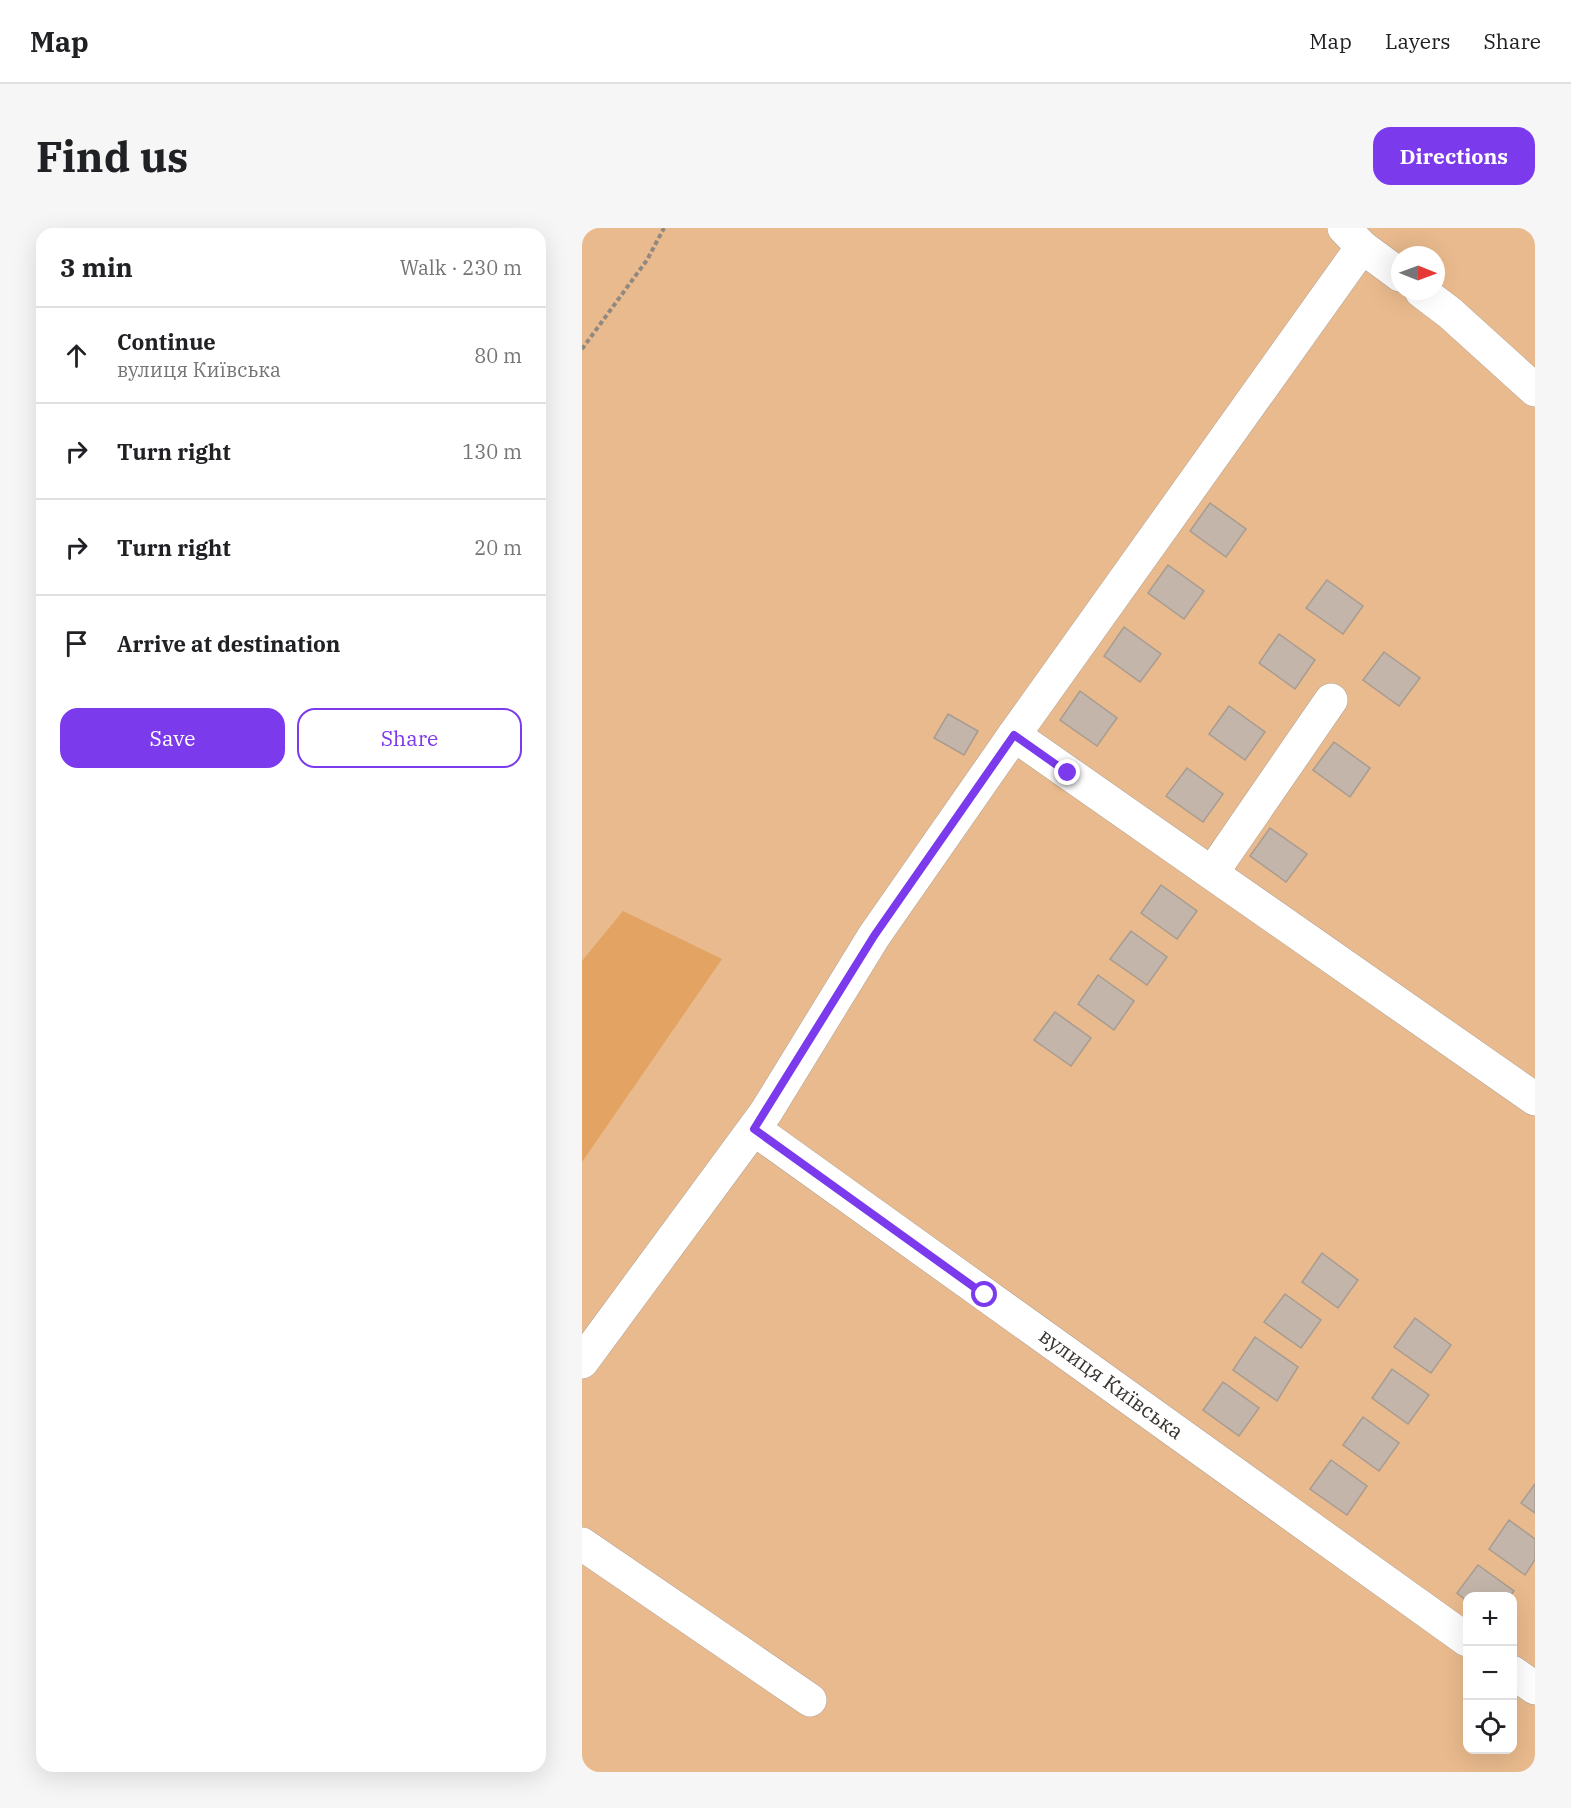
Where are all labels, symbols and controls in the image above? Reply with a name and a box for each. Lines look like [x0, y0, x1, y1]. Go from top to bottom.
text: Map [30, 23, 89, 60]
text: Map [1309, 27, 1352, 55]
text: Layers [1385, 27, 1451, 55]
text: Share [1484, 27, 1541, 55]
button: Directions [1373, 127, 1535, 185]
text: Find us [36, 129, 188, 184]
north arrow [1391, 246, 1445, 300]
text: 3 min [60, 250, 133, 284]
text: Walk · 230 m [400, 254, 522, 281]
text: Continue [117, 327, 216, 356]
icon: ahead [60, 339, 93, 372]
text: 80 m [474, 342, 522, 369]
text: вулиця Київська [117, 356, 281, 383]
icon: right [60, 435, 93, 468]
text: Turn right [117, 437, 231, 466]
text: 130 m [462, 438, 522, 465]
icon: right [60, 531, 93, 564]
text: Turn right [117, 533, 231, 562]
text: 20 m [474, 534, 522, 561]
icon: arrive [60, 627, 93, 660]
text: Arrive at destination [117, 629, 340, 658]
button: Save [60, 708, 285, 768]
button: Share [297, 708, 522, 768]
route end [1054, 759, 1080, 785]
route start [971, 1281, 997, 1307]
street label: вулиця Київська [1034, 1321, 1189, 1445]
map controls [1463, 1592, 1517, 1754]
button: + [1463, 1592, 1517, 1646]
button: − [1463, 1646, 1517, 1700]
button: locate [1463, 1700, 1517, 1754]

